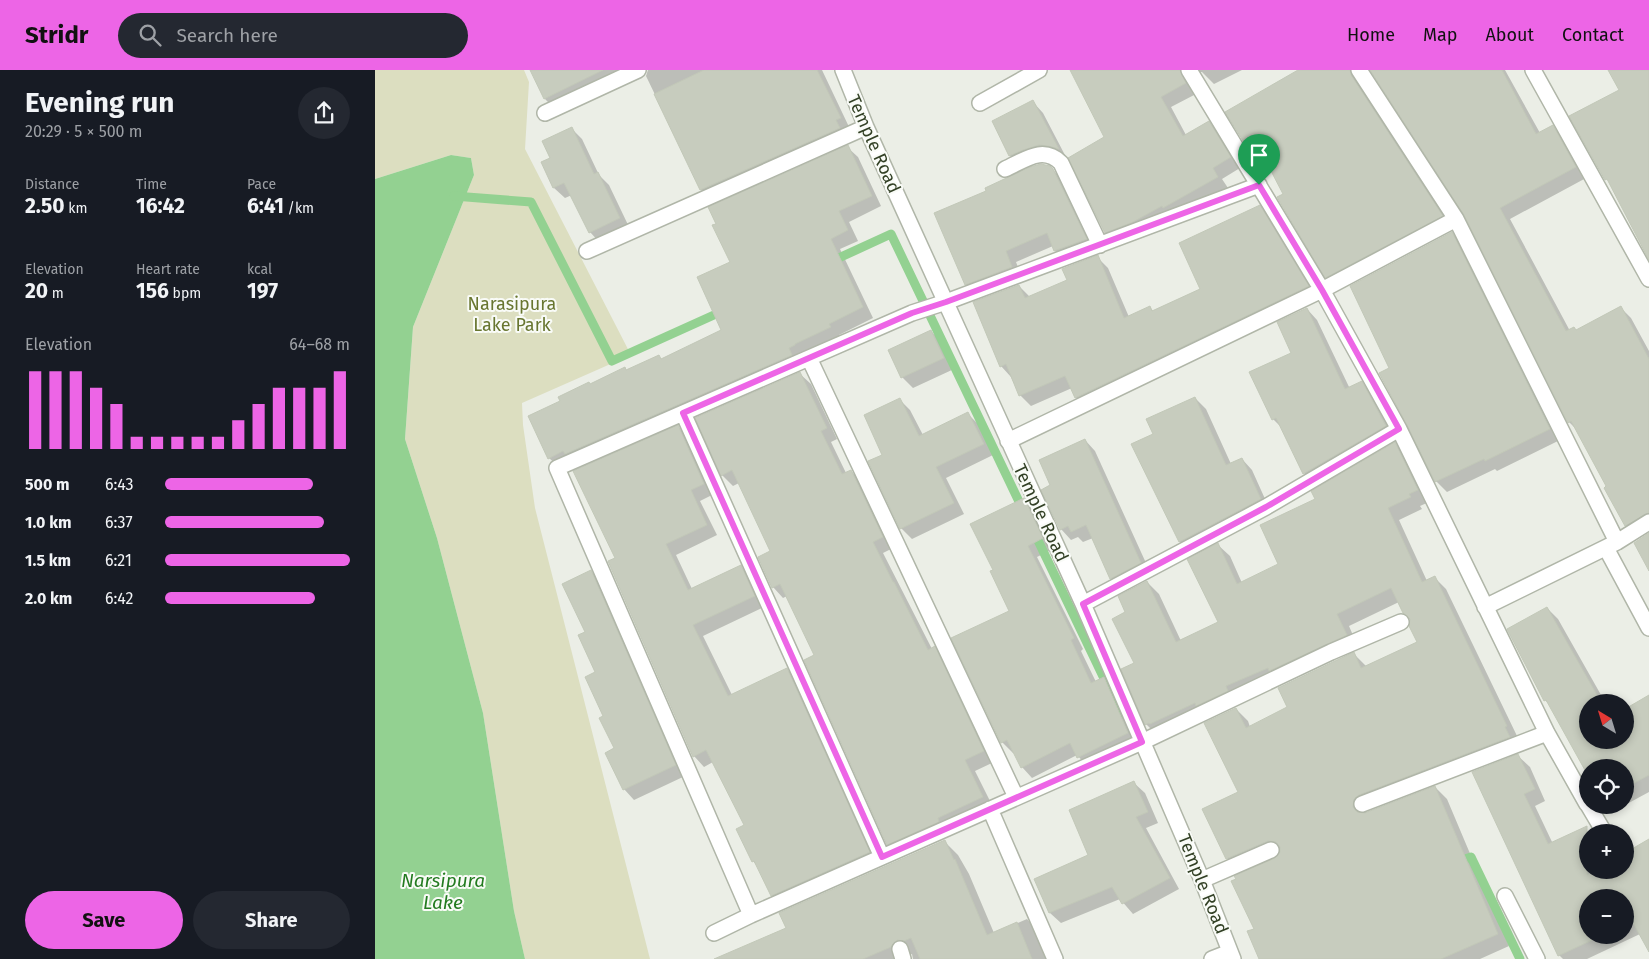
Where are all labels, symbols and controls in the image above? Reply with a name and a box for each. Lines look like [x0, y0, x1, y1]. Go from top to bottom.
search box [118, 13, 468, 58]
text: Stridr [25, 21, 88, 49]
icon: search [136, 21, 164, 49]
text: Search here [176, 24, 278, 47]
text: Home [1347, 24, 1395, 46]
text: Map [1423, 24, 1457, 46]
text: About [1485, 24, 1534, 46]
text: Contact [1562, 24, 1624, 46]
text: Evening run [25, 86, 174, 119]
button: share [298, 87, 350, 139]
street label: Temple Road [842, 91, 906, 197]
text: 20:29 · 5 × 500 m [25, 122, 143, 141]
pin [1238, 134, 1280, 185]
icon: arrive [1245, 141, 1273, 169]
text: Distance [25, 176, 79, 193]
text: Time [136, 176, 167, 193]
text: Pace [247, 176, 276, 193]
text: 2.50 [25, 193, 65, 219]
text: 16:42 [136, 193, 185, 219]
text: 6:41 [247, 193, 284, 219]
text: km [65, 200, 88, 217]
text: /km [284, 200, 314, 217]
text: Elevation [25, 261, 84, 278]
text: Heart rate [136, 261, 200, 278]
text: kcal [247, 261, 272, 278]
text: 20 [25, 278, 48, 304]
text: 156 [136, 278, 169, 304]
text: 197 [247, 278, 278, 304]
text: m [48, 285, 64, 302]
text: bpm [169, 285, 201, 302]
park label: Narasipura Lake Park [468, 293, 556, 336]
text: Elevation [25, 335, 92, 354]
text: 64–68 m [289, 335, 350, 354]
street label: Temple Road [1009, 461, 1073, 565]
text: 500 m [25, 475, 70, 494]
text: 6:43 [105, 475, 134, 494]
text: 1.0 km [25, 513, 72, 532]
text: 6:37 [105, 513, 133, 532]
text: 1.5 km [25, 551, 71, 570]
text: 6:21 [105, 551, 132, 570]
text: 2.0 km [25, 589, 72, 608]
text: 6:42 [105, 589, 133, 608]
north arrow [1579, 694, 1634, 749]
map controls [1579, 694, 1634, 944]
button: locate [1579, 759, 1634, 814]
button: + [1579, 824, 1634, 879]
street label: Temple Road [1173, 831, 1233, 937]
water label: Narsipura Lake [401, 869, 485, 914]
button: − [1579, 889, 1634, 944]
button: Save [25, 891, 183, 949]
button: Share [193, 891, 350, 949]

